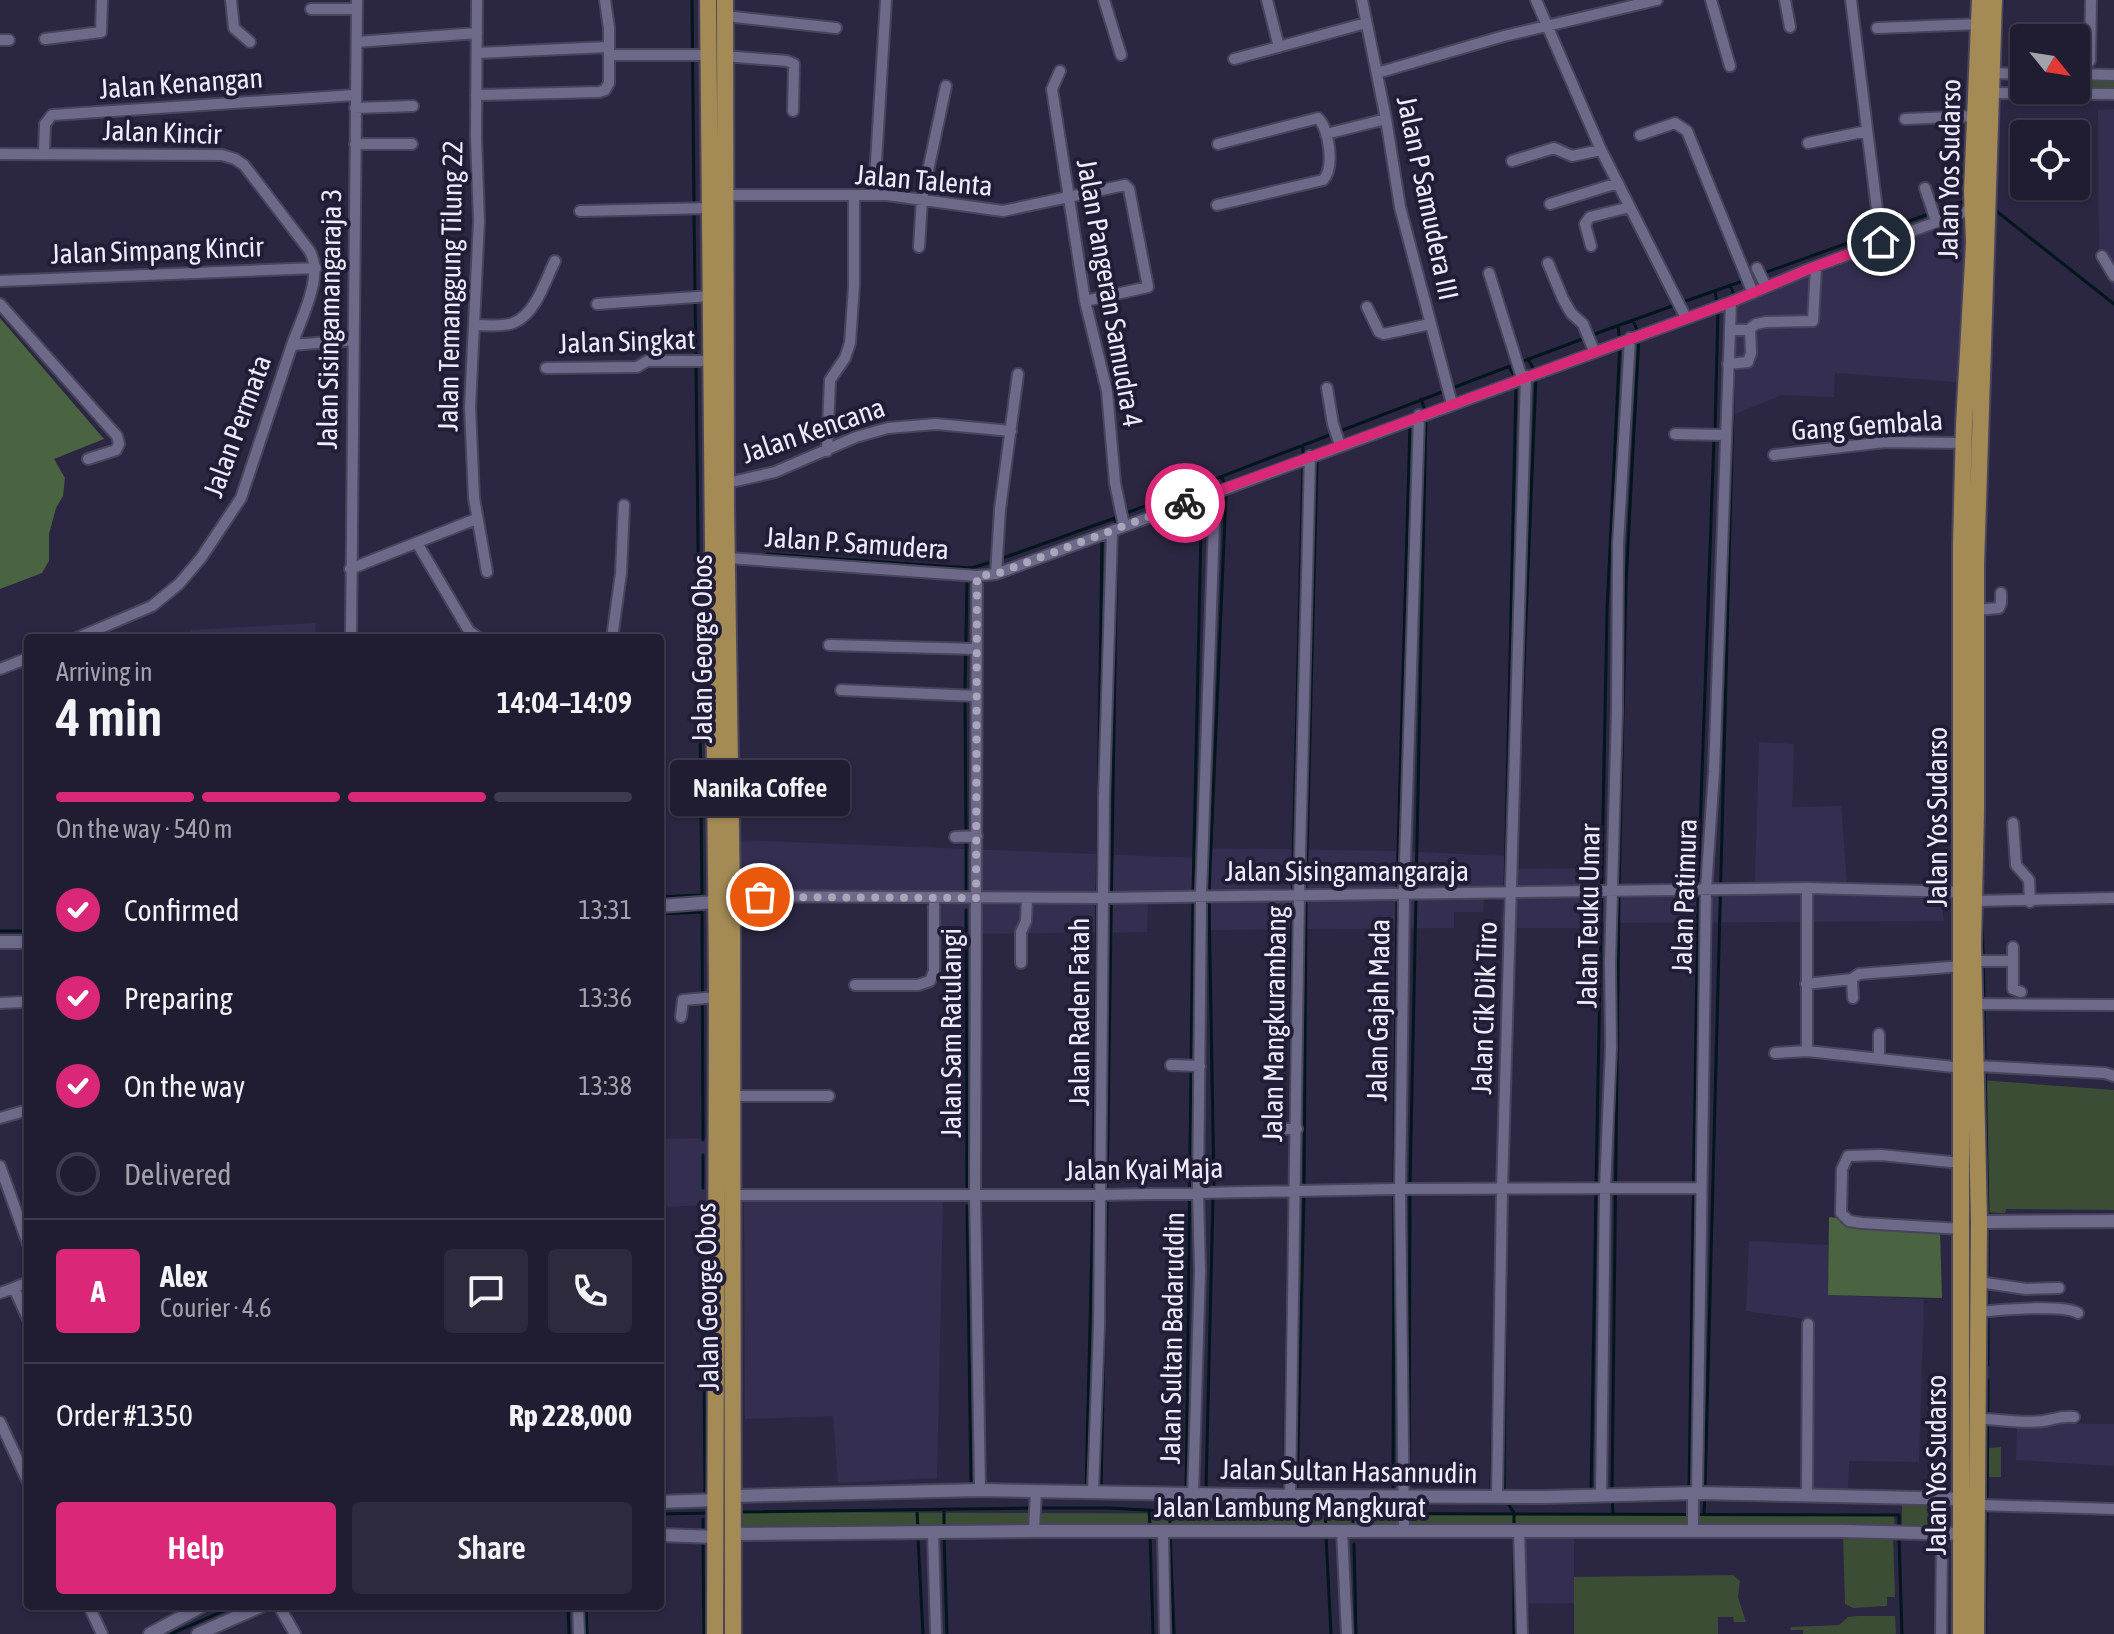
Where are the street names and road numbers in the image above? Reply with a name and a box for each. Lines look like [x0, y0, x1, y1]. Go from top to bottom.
street label: Jalan Kenangan [98, 61, 264, 105]
street label: Jalan Yos Sudarso [1931, 79, 1967, 259]
street label: Jalan P Samudera III [1391, 93, 1465, 303]
street label: Jalan Kincir [102, 114, 223, 150]
street label: Jalan Temanggung Tilung 22 [431, 140, 469, 432]
street label: Jalan Pangeran Samudra 4 [1071, 157, 1149, 429]
street label: Jalan Talenta [854, 158, 994, 202]
street label: Jalan Sisingamangaraja 3 [311, 188, 347, 450]
street label: Jalan Simpang Kincir [50, 230, 265, 270]
street label: Jalan Singkat [558, 323, 696, 359]
street label: Jalan Permata [197, 351, 277, 501]
street label: Jalan Kencana [737, 391, 889, 469]
street label: Gang Gembala [1790, 404, 1944, 446]
street label: Jalan P. Samudera [764, 521, 950, 565]
street label: Jalan George Obos [686, 555, 718, 743]
street label: Jalan Yos Sudarso [1921, 727, 1953, 907]
street label: Jalan Patimura [1665, 818, 1703, 974]
street label: Jalan Teuku Umar [1570, 823, 1606, 1008]
street label: Jalan Sisingamangaraja [1225, 855, 1469, 887]
street label: Jalan Mangkurambang [1256, 906, 1292, 1142]
street label: Jalan Raden Fatah [1063, 918, 1095, 1106]
street label: Jalan Gajah Mada [1360, 918, 1396, 1102]
street label: Jalan Cik Dik Tiro [1465, 921, 1503, 1095]
street label: Jalan Sam Ratulangi [935, 928, 967, 1138]
street label: Jalan Kyai Maja [1064, 1152, 1224, 1186]
street label: Jalan George Obos [689, 1202, 725, 1392]
street label: Jalan Sultan Badaruddin [1154, 1212, 1190, 1464]
street label: Jalan Yos Sudarso [1920, 1375, 1952, 1555]
street label: Jalan Sultan Hasannudin [1220, 1453, 1478, 1489]
street label: Jalan Lambung Mangkurat [1154, 1491, 1426, 1523]

